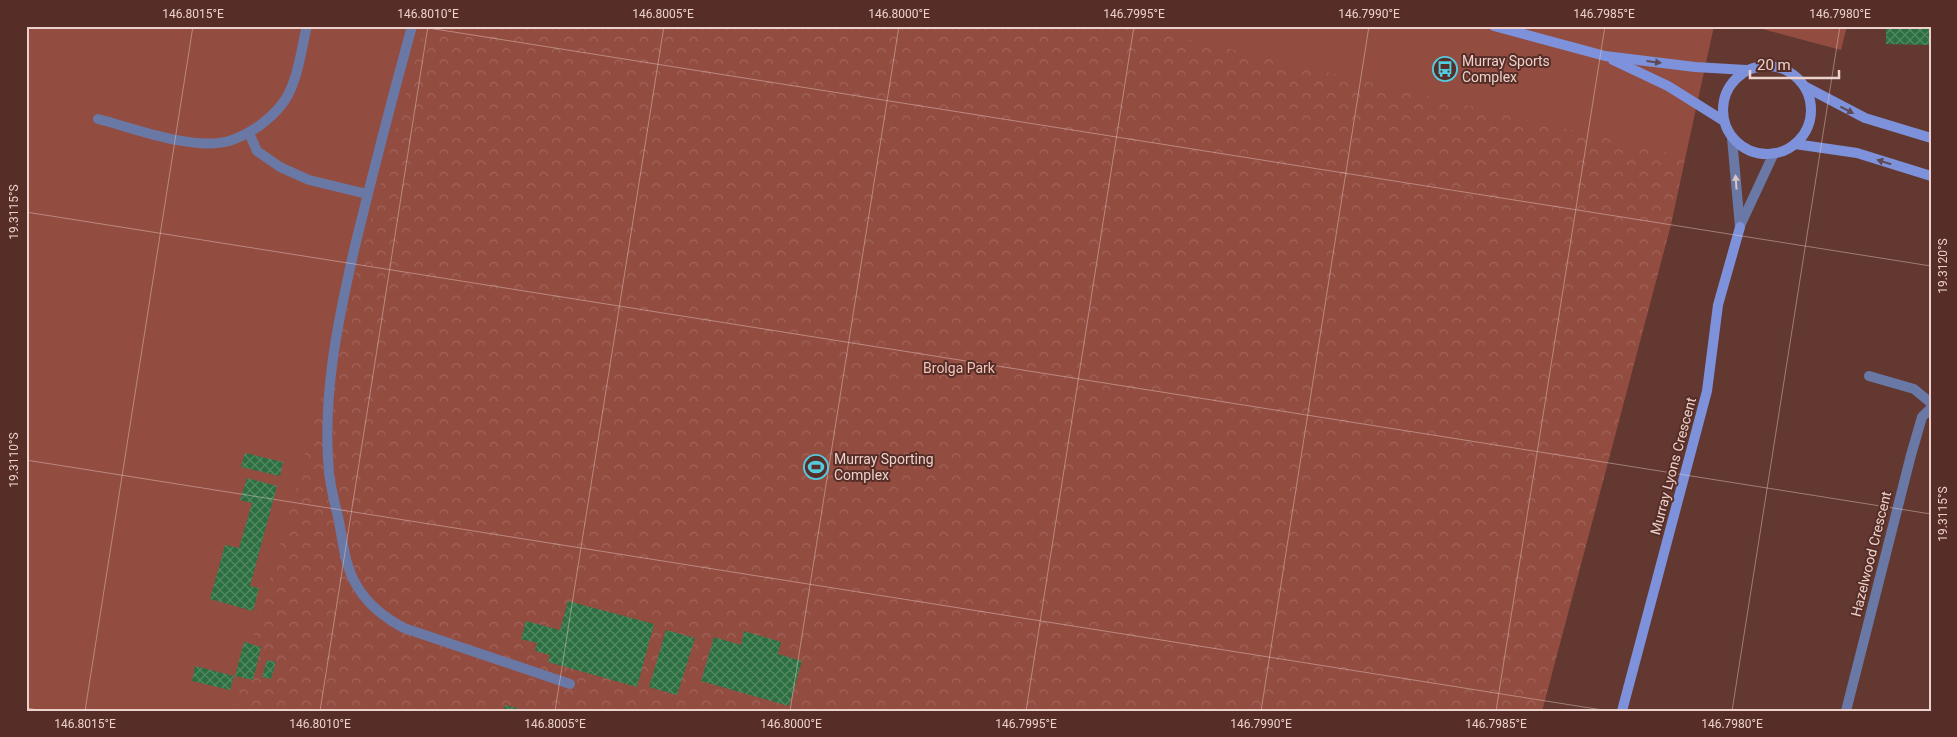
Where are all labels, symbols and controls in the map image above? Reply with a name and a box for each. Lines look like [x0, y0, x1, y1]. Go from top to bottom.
text: 146.8015°E [162, 7, 224, 21]
text: 146.8010°E [397, 7, 459, 21]
text: 146.8005°E [632, 7, 694, 21]
text: 146.8000°E [868, 7, 930, 21]
text: 146.7995°E [1103, 7, 1165, 21]
text: 146.7990°E [1338, 7, 1400, 21]
text: 146.7985°E [1573, 7, 1635, 21]
text: 146.7980°E [1809, 7, 1871, 21]
scale bar [1750, 48, 1838, 80]
place label: Murray Sports Complex [1462, 53, 1550, 85]
bus stop icon: Murray Sports Complex [1432, 56, 1458, 82]
text: 20 m [1757, 56, 1791, 74]
one-way arrow [1646, 58, 1662, 66]
one-way arrow [1840, 106, 1854, 114]
one-way arrow [1876, 158, 1891, 166]
one-way arrow [1732, 174, 1740, 190]
text: 19.3115°S [7, 184, 21, 240]
text: 19.3120°S [1936, 238, 1950, 294]
park label: Brolga Park [923, 360, 996, 376]
street label: Murray Lyons Crescent [1647, 395, 1699, 537]
text: 19.3110°S [7, 432, 21, 488]
place label: Murray Sporting Complex [834, 451, 934, 483]
sports icon: Murray Sporting Complex [803, 454, 829, 480]
text: 19.3115°S [1936, 486, 1950, 542]
street label: Hazelwood Crescent [1848, 489, 1894, 618]
text: 146.8015°E [54, 717, 116, 731]
text: 146.8010°E [289, 717, 351, 731]
text: 146.8005°E [524, 717, 586, 731]
text: 146.8000°E [760, 717, 822, 731]
text: 146.7995°E [995, 717, 1057, 731]
text: 146.7990°E [1230, 717, 1292, 731]
text: 146.7985°E [1465, 717, 1527, 731]
text: 146.7980°E [1701, 717, 1763, 731]

